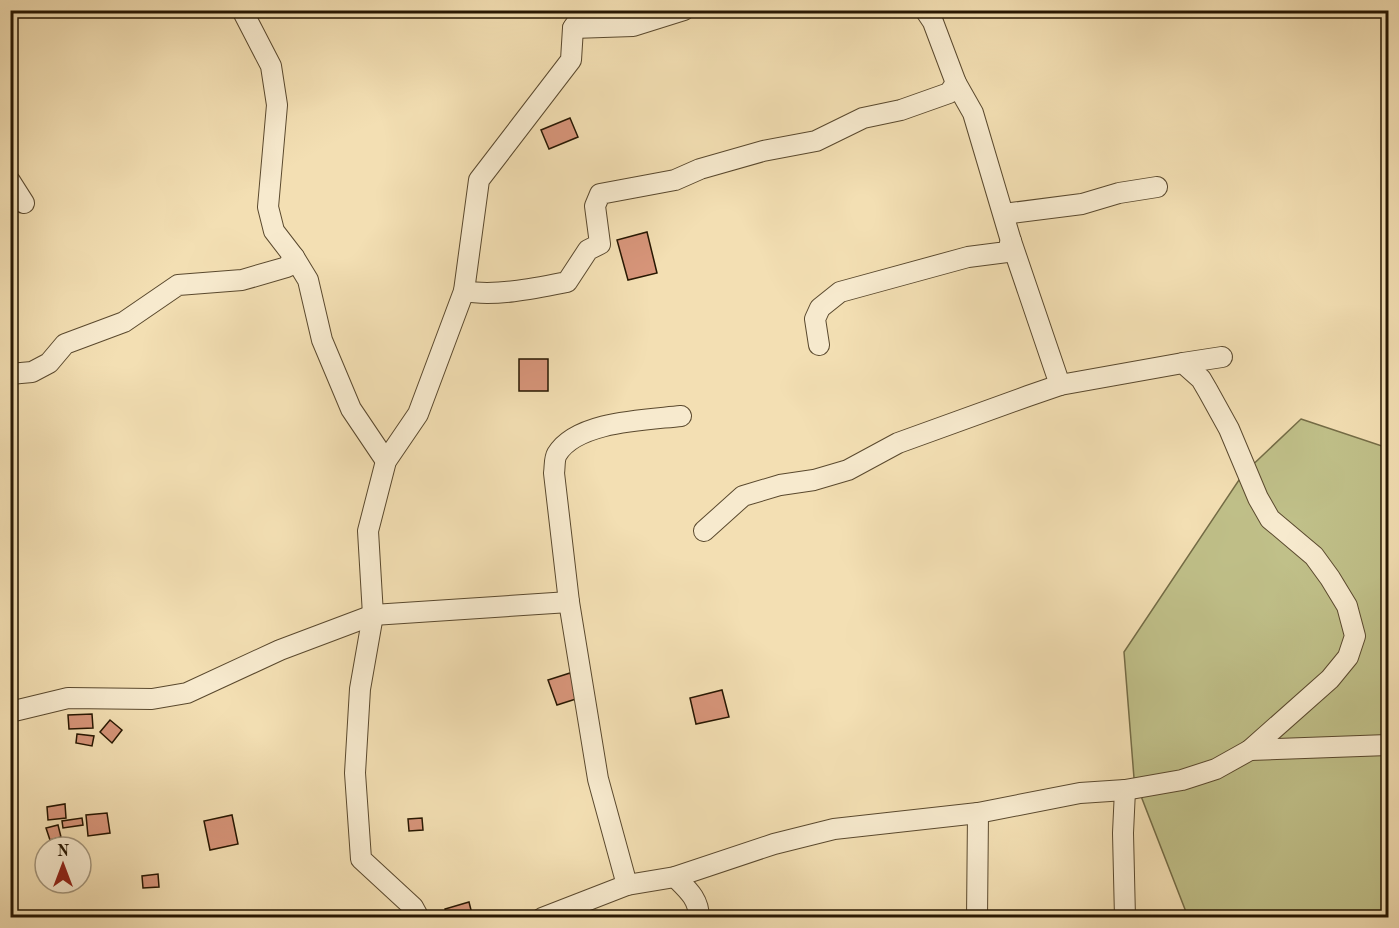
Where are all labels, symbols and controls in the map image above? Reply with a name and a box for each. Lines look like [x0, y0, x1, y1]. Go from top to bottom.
north arrow [33, 835, 93, 895]
text: N [57, 844, 70, 860]

